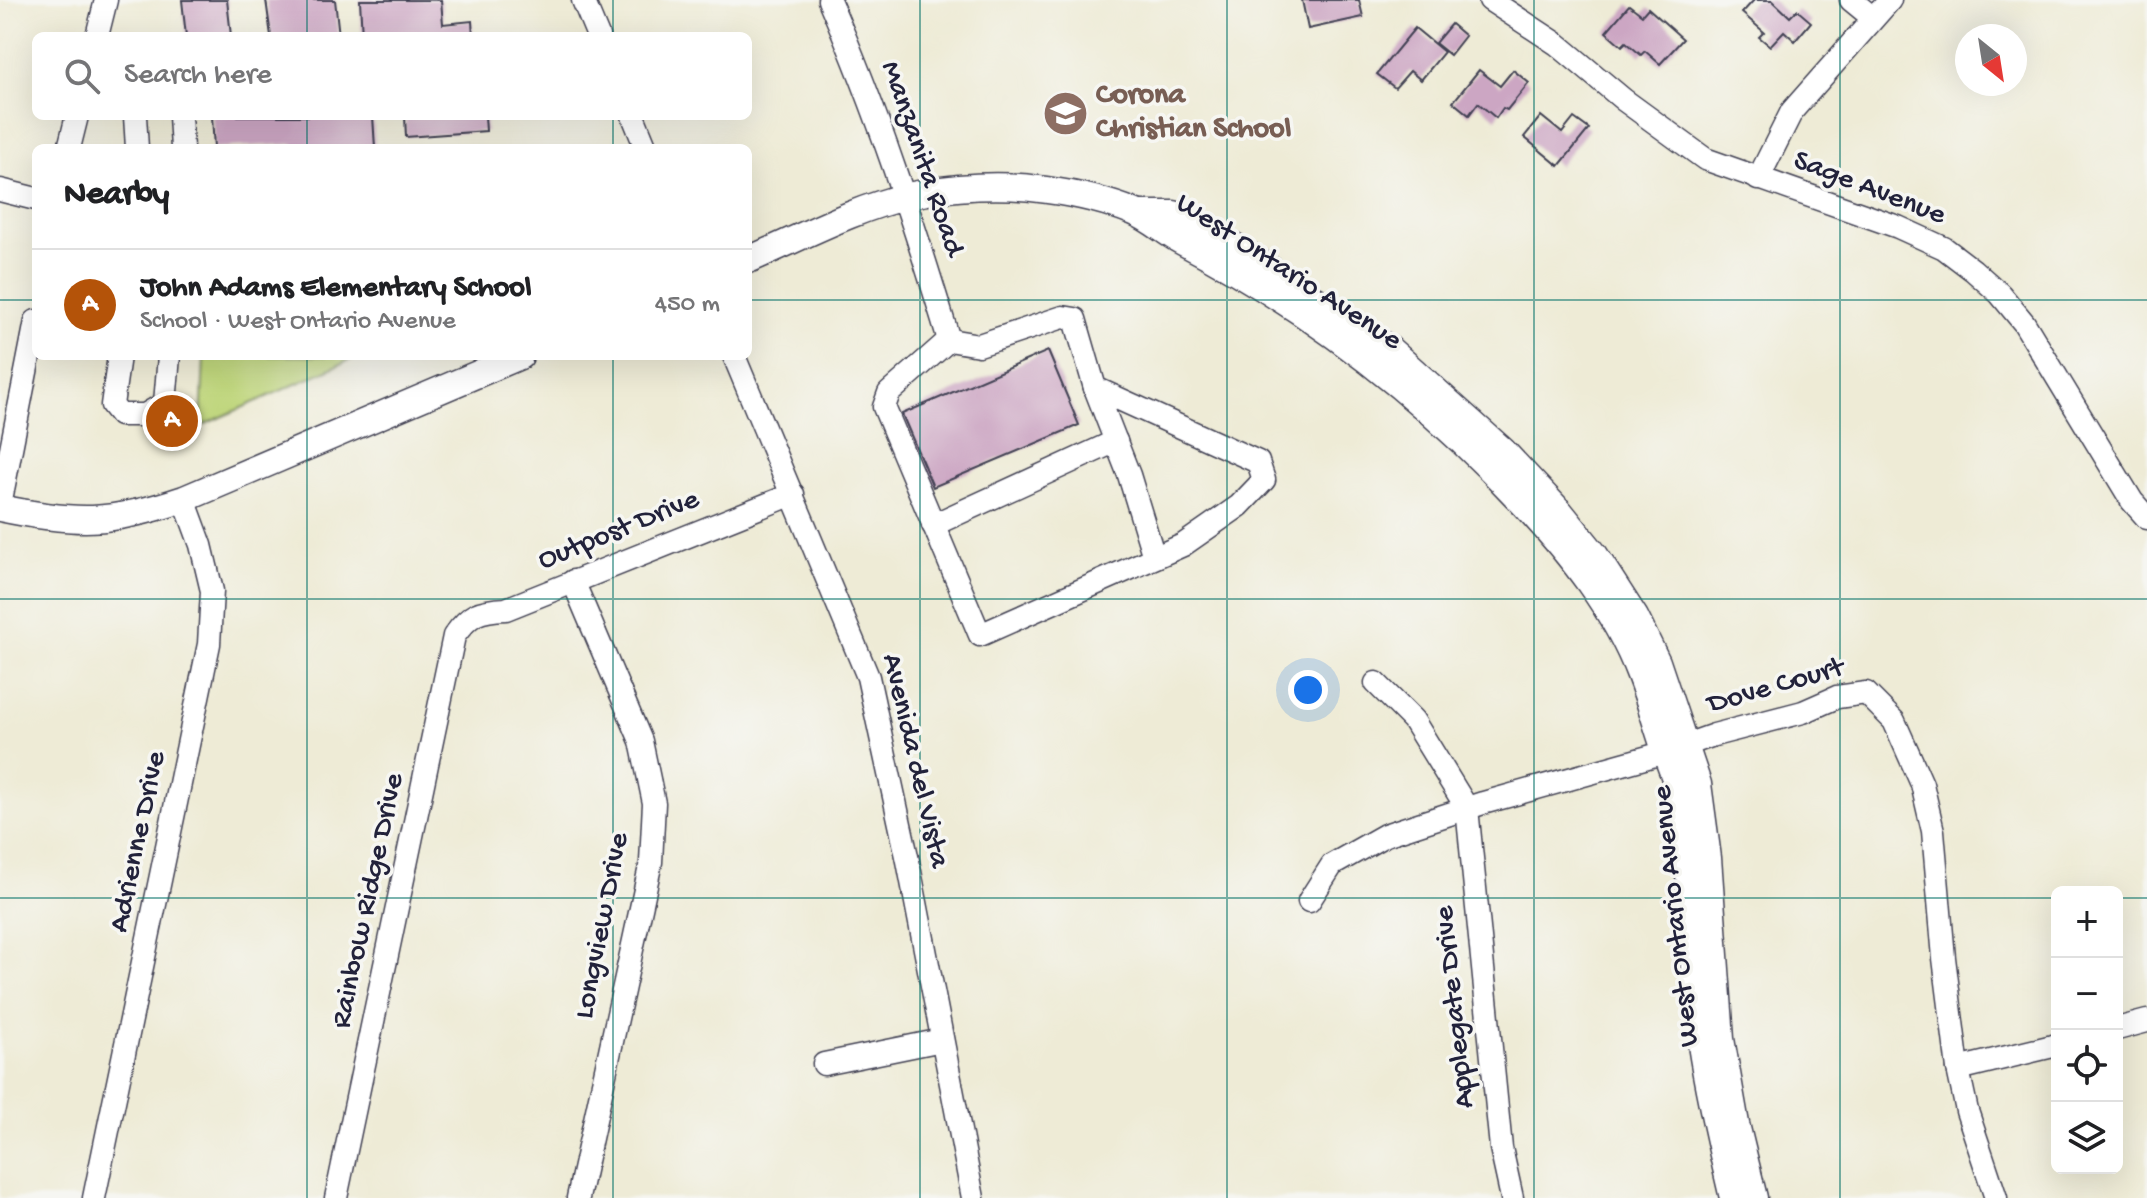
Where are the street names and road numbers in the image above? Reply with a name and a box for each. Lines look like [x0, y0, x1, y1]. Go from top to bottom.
street label: Manzanita Road [871, 57, 972, 263]
street label: Sage Avenue [1788, 144, 1951, 234]
street label: West Ontario Avenue [1168, 187, 1408, 359]
street label: Outpost Drive [533, 483, 705, 579]
street label: Dove Court [1702, 650, 1851, 724]
street label: Avenida del Vista [872, 651, 956, 873]
street label: Adrienne Drive [103, 748, 175, 936]
street label: Rainbow Ridge Drive [325, 770, 413, 1032]
street label: West Ontario Avenue [1646, 783, 1708, 1048]
street label: Longview Drive [568, 829, 638, 1022]
street label: Applegate Drive [1428, 904, 1484, 1110]

